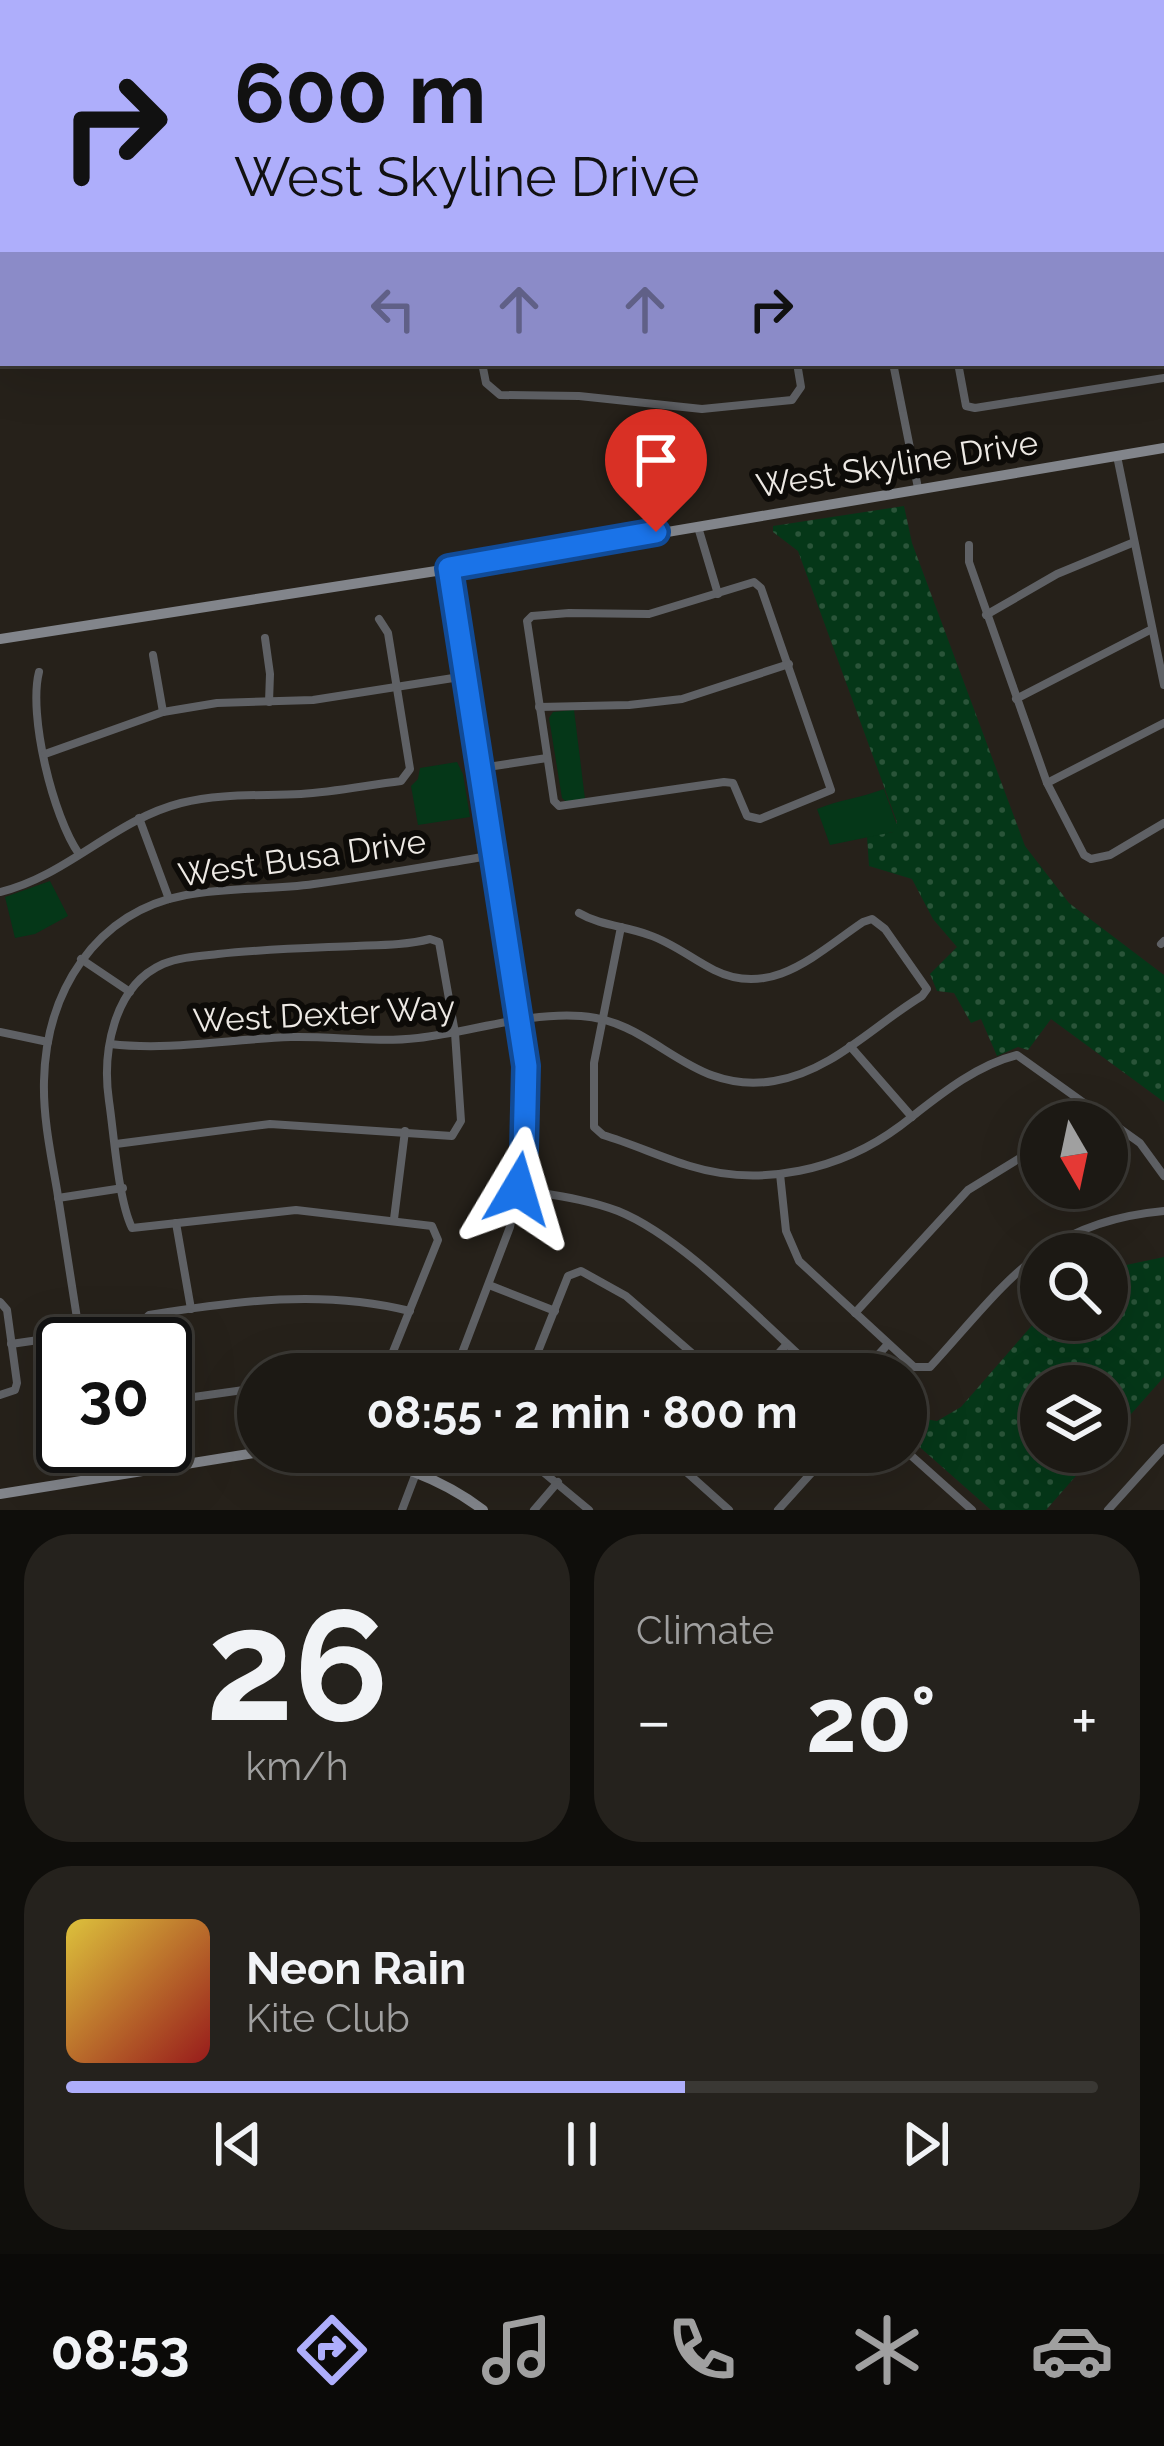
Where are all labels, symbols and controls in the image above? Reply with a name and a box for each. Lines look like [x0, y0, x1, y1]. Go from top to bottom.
text: 600 m [234, 44, 487, 143]
icon: right [36, 48, 192, 204]
text: West Skyline Drive [234, 145, 699, 209]
icon: left [360, 276, 426, 342]
icon: ahead [486, 276, 552, 342]
icon: ahead [612, 276, 678, 342]
icon: right [738, 276, 804, 342]
pin [605, 409, 707, 532]
street label: West Skyline Drive [753, 422, 1041, 506]
icon: arrive [623, 427, 689, 493]
street label: West Busa Drive [176, 821, 428, 895]
street label: West Dexter Way [192, 988, 456, 1040]
north arrow [1020, 1101, 1128, 1209]
map controls [1020, 1101, 1128, 1473]
position arrow [455, 1126, 581, 1252]
button: search [1020, 1233, 1128, 1341]
speed limit sign: 30 [36, 1317, 192, 1473]
button: layers [1020, 1365, 1128, 1473]
text: 08:55 · 2 min · 800 m [366, 1386, 798, 1439]
text: 26 [206, 1573, 388, 1757]
text: Climate [636, 1607, 774, 1653]
text: 20° [806, 1667, 936, 1773]
text: − [636, 1682, 672, 1759]
text: + [1071, 1682, 1098, 1759]
text: km/h [246, 1743, 348, 1789]
text: Neon Rain [246, 1942, 466, 1995]
text: Kite Club [246, 1995, 410, 2041]
icon: previous [205, 2111, 271, 2177]
icon: pause [549, 2111, 615, 2177]
icon: next [893, 2111, 959, 2177]
icon: directions [290, 2308, 374, 2392]
icon: music [475, 2308, 559, 2392]
icon: phone [660, 2308, 744, 2392]
icon: climate [845, 2308, 929, 2392]
icon: car [1030, 2308, 1114, 2392]
text: 08:53 [50, 2318, 190, 2382]

